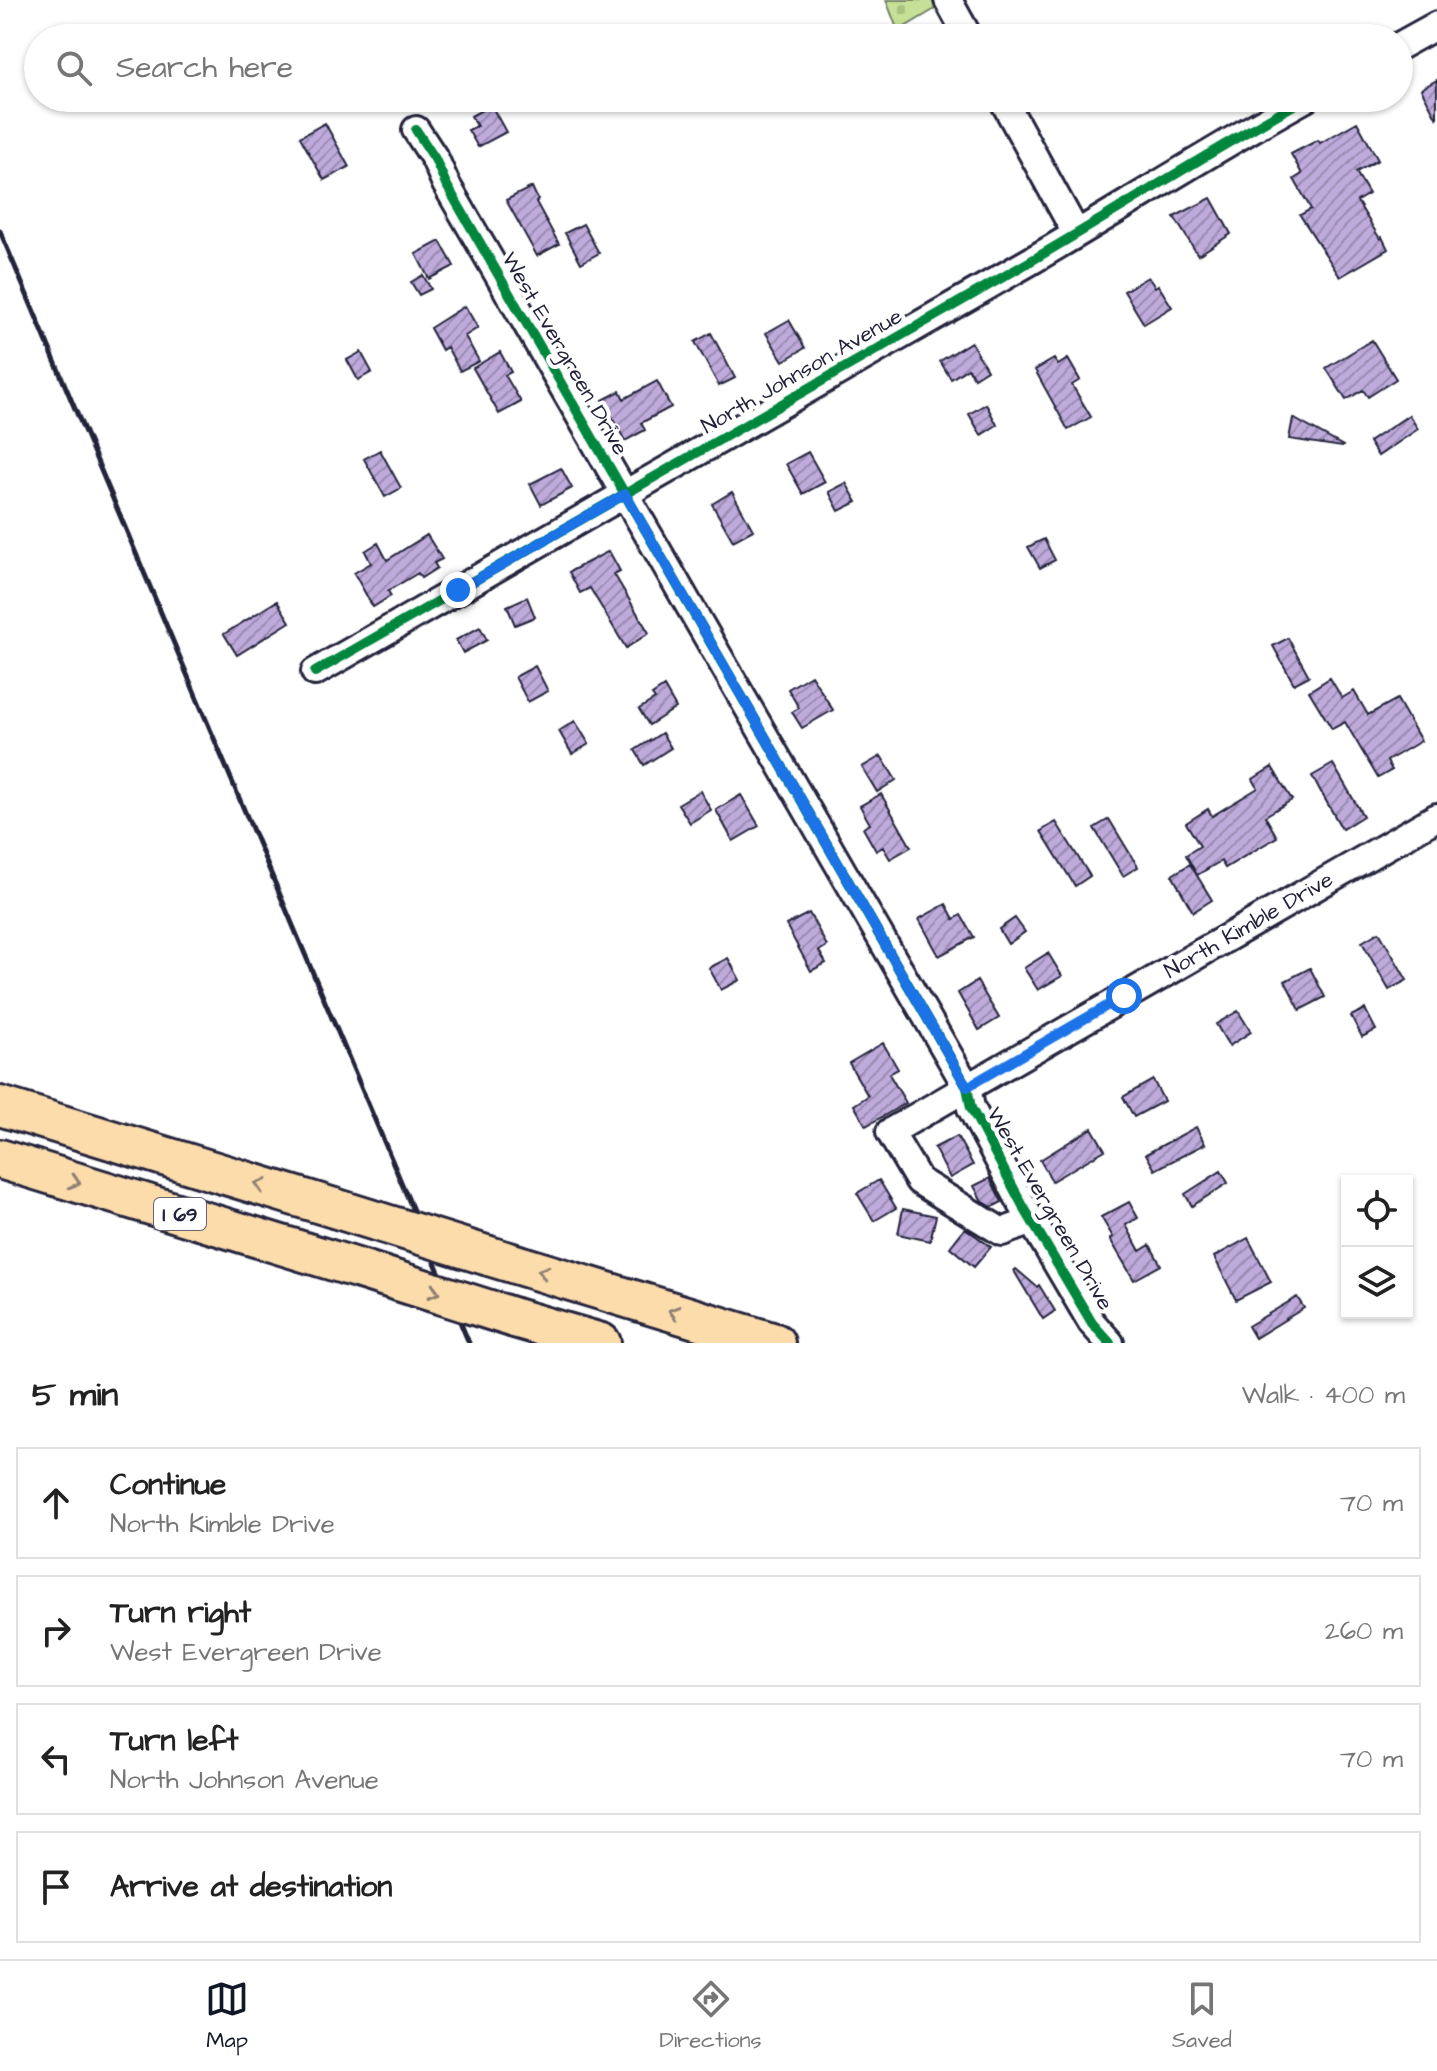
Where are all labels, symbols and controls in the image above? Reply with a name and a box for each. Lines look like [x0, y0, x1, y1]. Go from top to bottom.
search box [24, 24, 1413, 112]
icon: search [52, 46, 96, 90]
text: Search here [116, 47, 293, 89]
street label: West Evergreen Drive [493, 246, 636, 462]
street label: North Johnson Avenue [695, 301, 908, 442]
route end [440, 572, 476, 608]
street label: North Kimble Drive [1159, 864, 1339, 986]
route start [1106, 978, 1142, 1014]
street label: West Evergreen Drive [978, 1101, 1121, 1317]
one-way arrow [67, 1173, 81, 1189]
map controls [1341, 1175, 1413, 1319]
button: locate [1341, 1175, 1413, 1247]
one-way arrow [253, 1178, 267, 1194]
road number: I 69 [154, 1198, 206, 1230]
button: layers [1341, 1247, 1413, 1319]
one-way arrow [537, 1266, 551, 1282]
one-way arrow [427, 1283, 441, 1299]
one-way arrow [667, 1305, 681, 1321]
text: 5 min [32, 1371, 118, 1419]
text: Walk · 400 m [1242, 1377, 1405, 1413]
text: Continue [110, 1464, 226, 1506]
icon: ahead [34, 1481, 78, 1525]
text: 70 m [1340, 1485, 1403, 1521]
text: North Kimble Drive [110, 1506, 335, 1542]
text: Turn right [110, 1592, 251, 1634]
icon: right [34, 1609, 78, 1653]
text: 260 m [1325, 1613, 1403, 1649]
text: West Evergreen Drive [110, 1634, 382, 1670]
text: Turn left [110, 1720, 238, 1762]
icon: left [34, 1737, 78, 1781]
text: 70 m [1340, 1741, 1403, 1777]
text: North Johnson Avenue [110, 1762, 379, 1798]
icon: arrive [34, 1865, 78, 1909]
text: Arrive at destination [110, 1866, 392, 1908]
tab: Map [205, 1977, 249, 2056]
tab: Directions [659, 1977, 762, 2056]
tab: Saved [1172, 1977, 1232, 2056]

